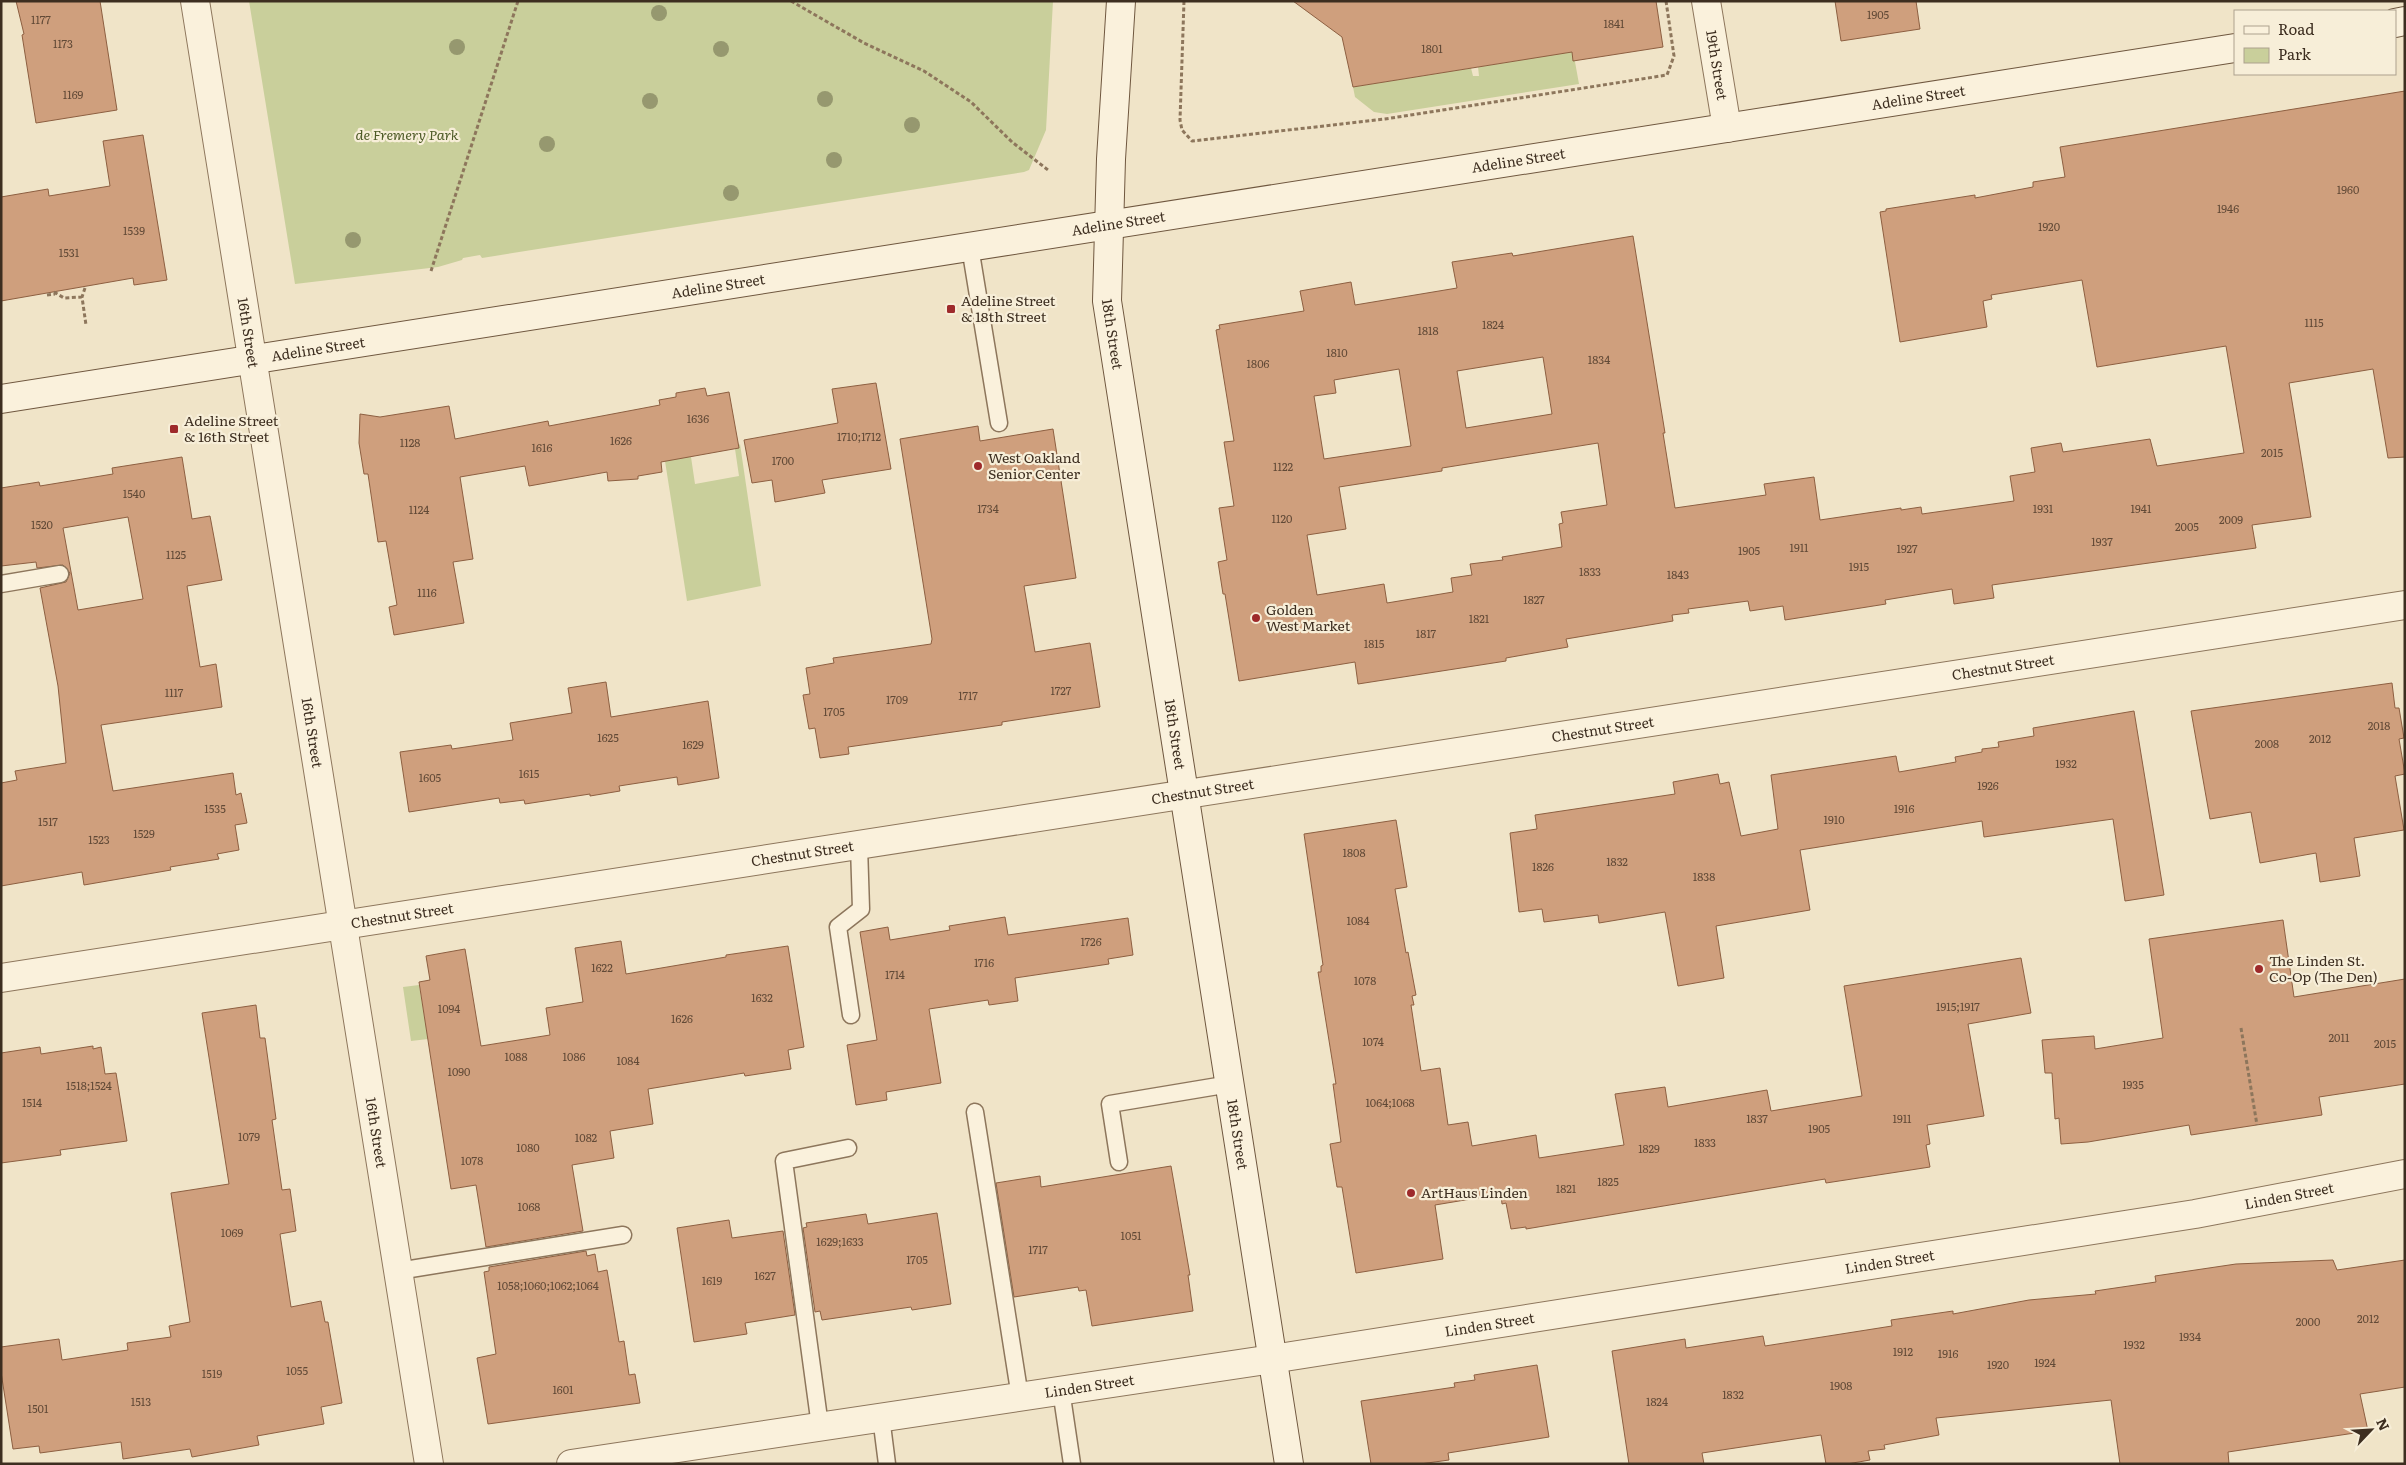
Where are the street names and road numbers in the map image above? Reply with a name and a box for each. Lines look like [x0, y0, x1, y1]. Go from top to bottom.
street label: 19th Street [1702, 28, 1733, 102]
street label: Adeline Street [1870, 79, 1967, 114]
street label: Adeline Street [1470, 142, 1567, 177]
street label: Adeline Street [1070, 205, 1167, 240]
street label: Adeline Street [670, 268, 767, 303]
street label: 16th Street [234, 296, 265, 370]
street label: 18th Street [1098, 297, 1129, 371]
street label: Adeline Street [270, 331, 367, 365]
street label: Chestnut Street [1950, 649, 2056, 684]
street label: 16th Street [298, 696, 329, 770]
street label: 18th Street [1160, 697, 1191, 771]
street label: Chestnut Street [1550, 711, 1656, 746]
street label: Chestnut Street [1150, 773, 1255, 808]
street label: Chestnut Street [750, 835, 855, 870]
street label: Chestnut Street [349, 897, 455, 933]
street label: 16th Street [361, 1096, 393, 1169]
street label: 18th Street [1223, 1098, 1254, 1171]
street label: Linden Street [2243, 1177, 2336, 1213]
street label: Linden Street [1843, 1244, 1936, 1278]
street label: Linden Street [1443, 1307, 1536, 1341]
street label: Linden Street [1043, 1369, 1136, 1402]

